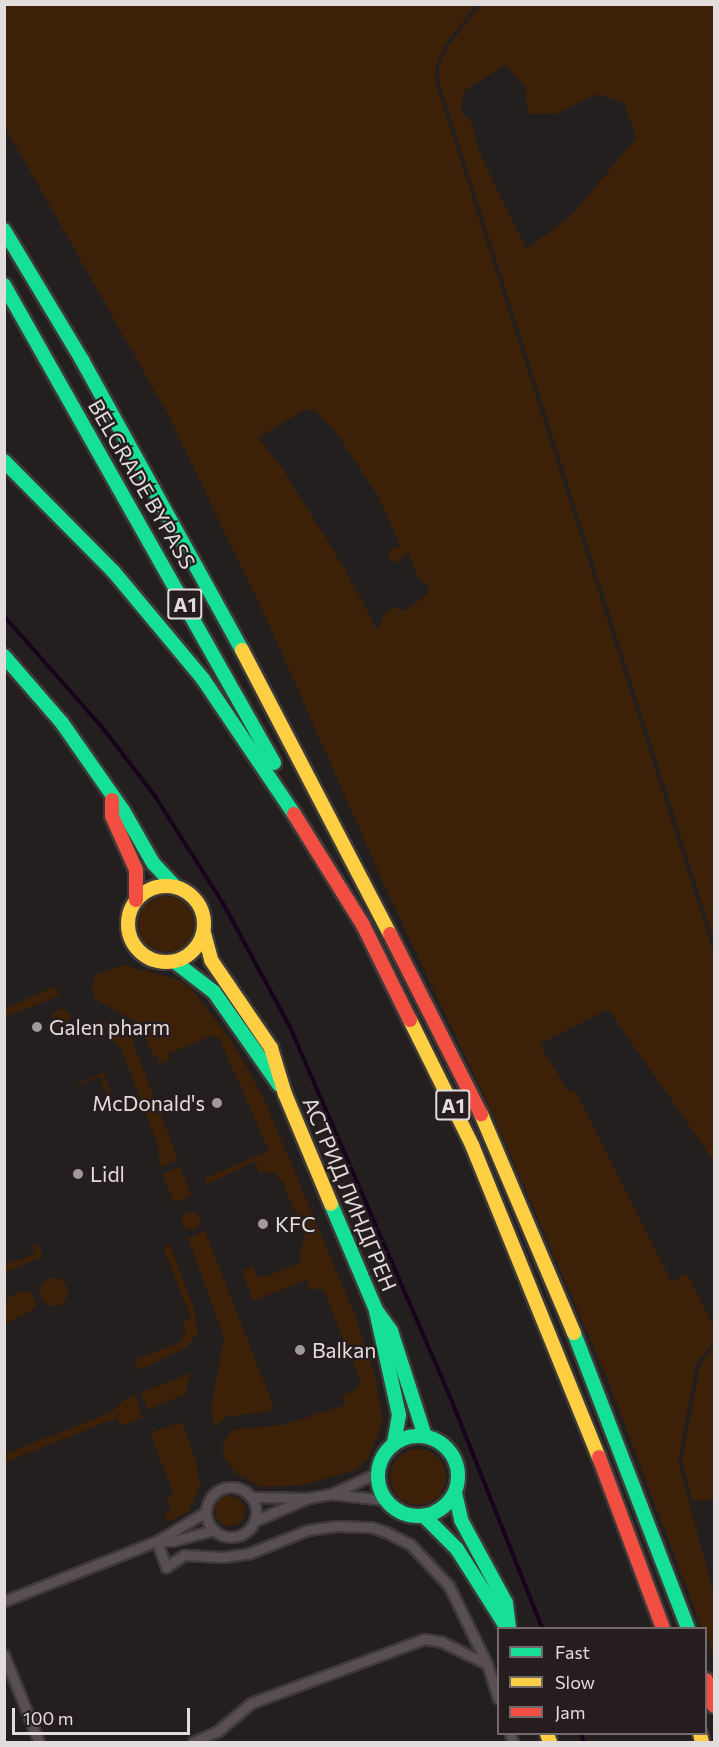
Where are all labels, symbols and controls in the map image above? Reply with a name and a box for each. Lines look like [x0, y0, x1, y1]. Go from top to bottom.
street label: BELGRADE BYPASS [83, 395, 201, 573]
road number: A1 [167, 587, 203, 621]
place label: Galen pharm [49, 1014, 170, 1040]
marker: Galen pharm [30, 1020, 44, 1034]
road number: A1 [435, 1088, 471, 1122]
place label: McDonald's [92, 1090, 205, 1116]
street label: АСТРИД ЛИНДГРЕН [298, 1093, 402, 1295]
marker: McDonald's [210, 1096, 224, 1110]
place label: Lidl [90, 1161, 125, 1187]
marker: Lidl [71, 1167, 85, 1181]
place label: KFC [275, 1211, 316, 1237]
marker: KFC [256, 1217, 270, 1231]
place label: Balkan [312, 1337, 376, 1363]
marker: Balkan [293, 1343, 307, 1357]
legend [497, 1627, 707, 1735]
text: Fast [555, 1641, 590, 1663]
text: Slow [555, 1671, 595, 1693]
scale bar [15, 1696, 194, 1734]
text: Jam [555, 1701, 585, 1723]
text: 100 m [23, 1707, 73, 1729]

